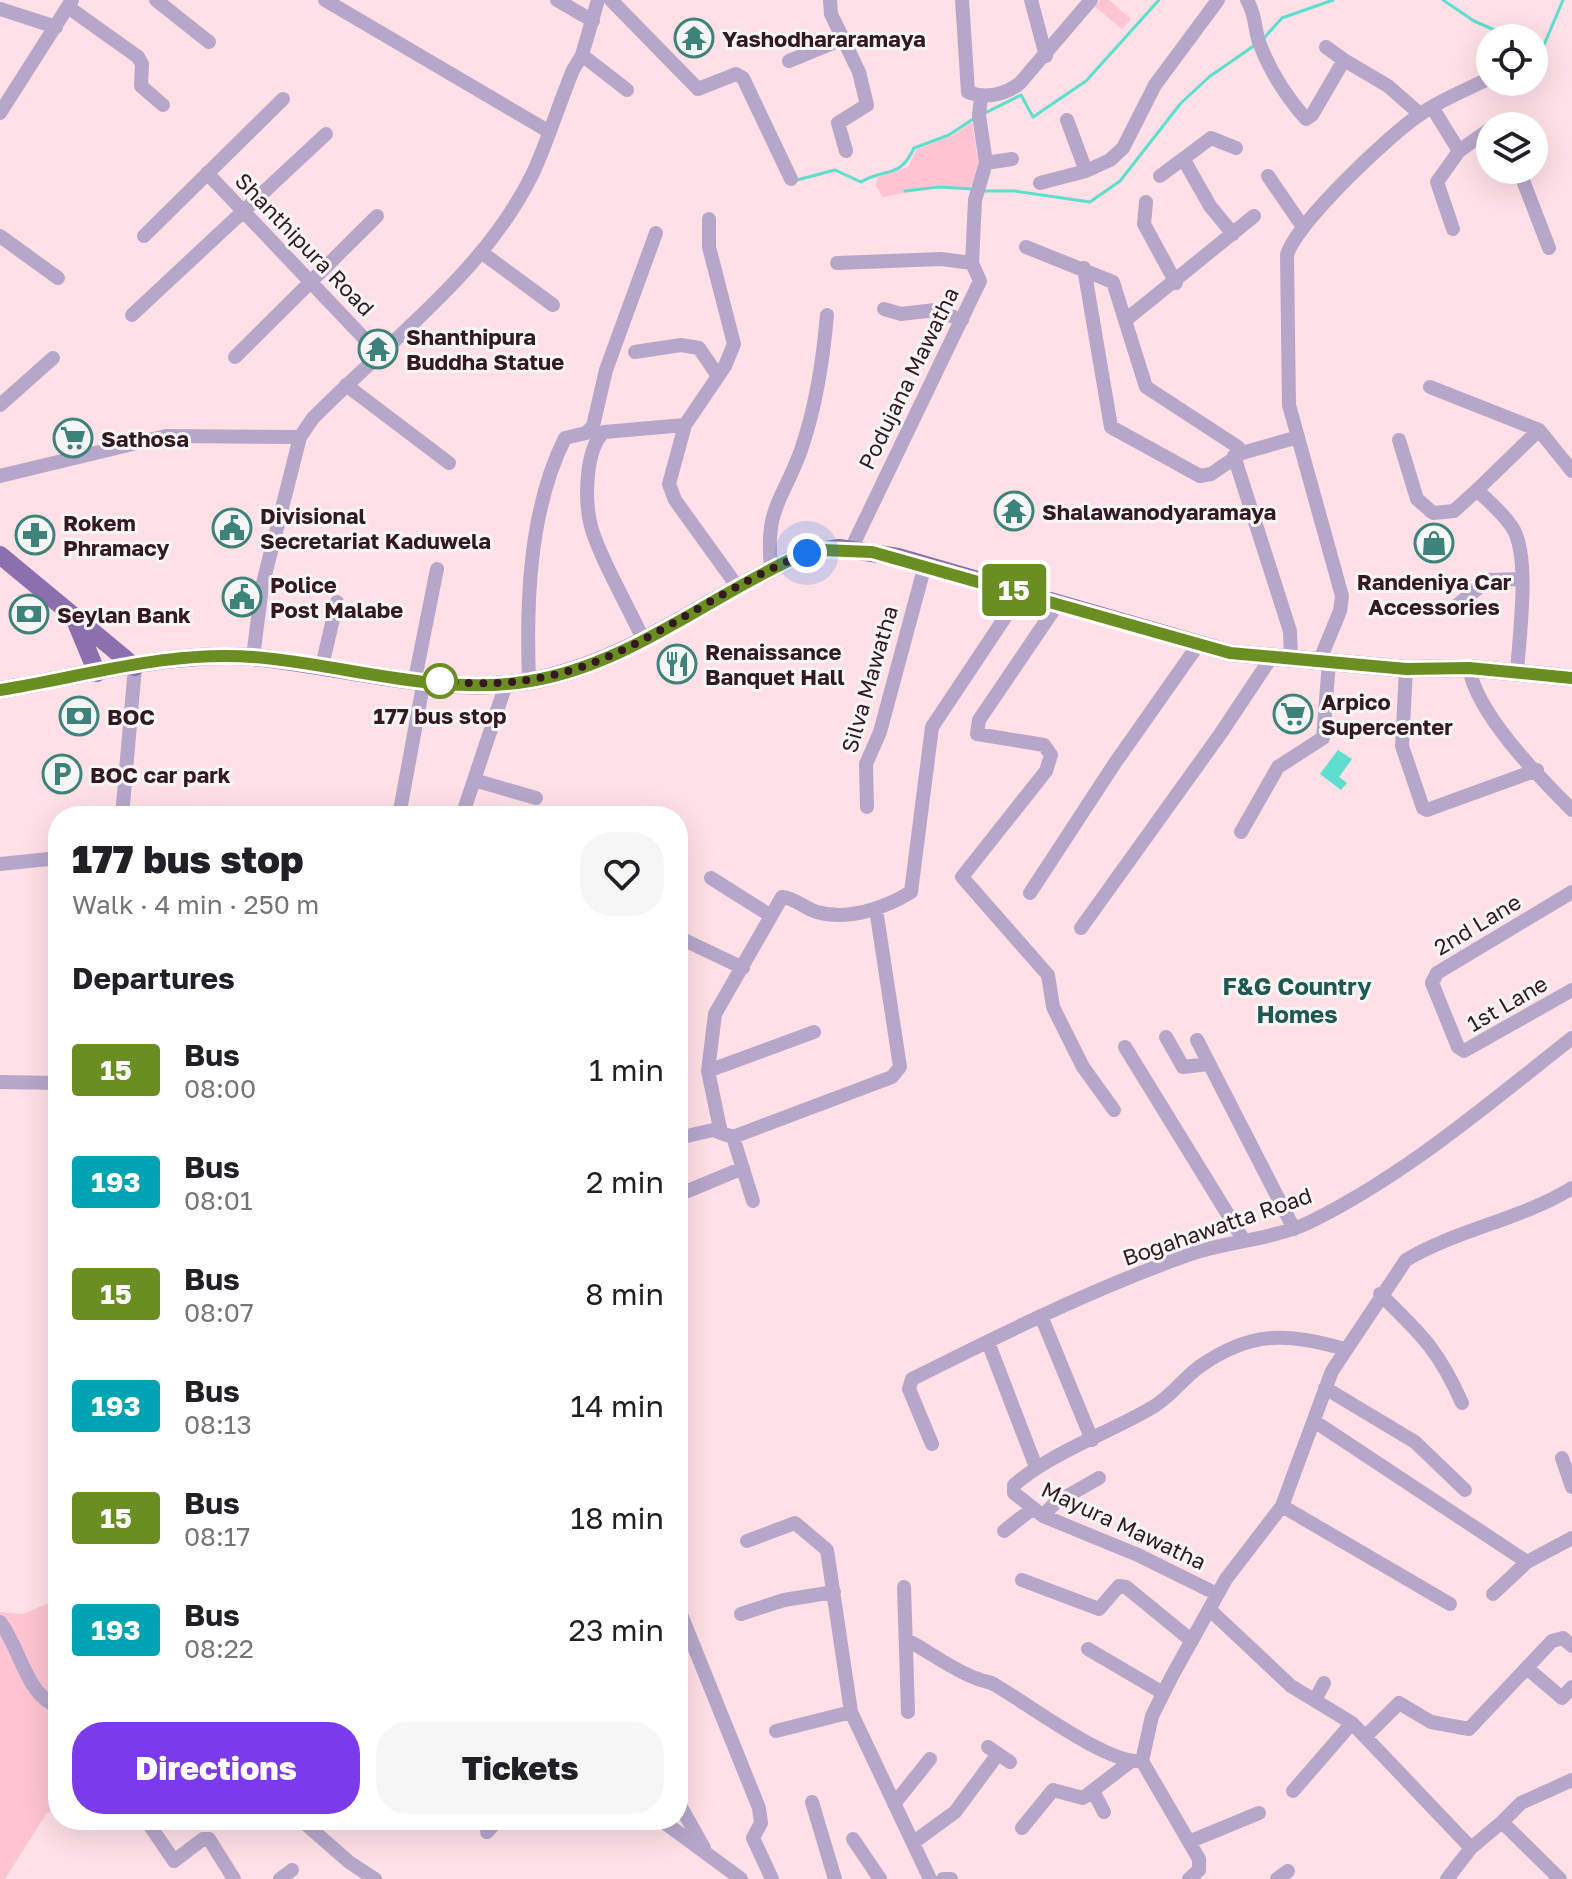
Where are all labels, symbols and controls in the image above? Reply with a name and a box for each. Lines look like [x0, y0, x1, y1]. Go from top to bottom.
temple icon: Yashodhararamaya [673, 17, 715, 59]
map controls [1476, 24, 1548, 184]
button: locate [1476, 24, 1548, 96]
place label: Yashodhararamaya [722, 25, 926, 52]
button: layers [1476, 112, 1548, 184]
street label: Shanthipura Road [230, 167, 380, 321]
street label: Podujana Mawatha [852, 282, 964, 474]
place label: Shanthipura Buddha Statue [406, 323, 564, 375]
temple icon: Shanthipura Buddha Statue [357, 328, 399, 370]
supermarket icon: Sathosa [52, 417, 94, 459]
place label: Sathosa [101, 425, 189, 452]
temple icon: Shalawanodyaramaya [993, 490, 1035, 532]
place label: Shalawanodyaramaya [1042, 498, 1276, 525]
place label: Divisional Secretariat Kaduwela [260, 502, 491, 554]
public building icon: Divisional Secretariat Kaduwela [211, 507, 253, 549]
place label: Rokem Phramacy [63, 509, 170, 561]
pharmacy icon: Rokem Phramacy [14, 514, 56, 556]
shop icon: Randeniya Car Accessories [1413, 522, 1455, 564]
your location [787, 533, 827, 573]
line badge: 15 [978, 564, 1050, 616]
place label: Randeniya Car Accessories [1357, 568, 1512, 620]
place label: Police Post Malabe [270, 571, 403, 623]
text: 15 [998, 573, 1030, 606]
public building icon: Police Post Malabe [221, 576, 263, 618]
bank icon: Seylan Bank [8, 593, 50, 635]
place label: Seylan Bank [57, 601, 191, 628]
street label: Silva Mawatha [835, 602, 903, 756]
place label: Renaissance Banquet Hall [705, 638, 845, 690]
restaurant icon: Renaissance Banquet Hall [656, 643, 698, 685]
marker: 177 bus stop [423, 664, 457, 698]
place label: Arpico Supercenter [1321, 688, 1453, 740]
supermarket icon: Arpico Supercenter [1272, 693, 1314, 735]
bank icon: BOC [58, 695, 100, 737]
place label: 177 bus stop [374, 702, 507, 729]
place label: BOC [107, 703, 155, 730]
parking icon: BOC car park [41, 753, 83, 795]
place label: BOC car park [90, 761, 231, 788]
button: heart [580, 832, 664, 916]
text: 177 bus stop [72, 836, 304, 881]
street label: 2nd Lane [1429, 887, 1525, 961]
text: Walk · 4 min · 250 m [72, 889, 319, 920]
text: Departures [72, 960, 235, 996]
street label: 1st Lane [1462, 969, 1552, 1037]
district label: F&G Country Homes [1222, 971, 1372, 1028]
text: Bus [184, 1037, 240, 1073]
text: 1 min [589, 1052, 664, 1088]
text: 15 [100, 1053, 132, 1086]
text: 08:00 [184, 1073, 256, 1104]
text: Bus [184, 1149, 240, 1185]
text: 2 min [586, 1164, 664, 1200]
text: 193 [91, 1165, 141, 1198]
street label: Bogahawatta Road [1119, 1181, 1315, 1271]
text: 08:01 [184, 1185, 253, 1216]
text: Bus [184, 1261, 240, 1297]
text: 8 min [585, 1276, 664, 1312]
text: 15 [100, 1277, 132, 1310]
text: 08:07 [184, 1297, 254, 1328]
text: Bus [184, 1373, 240, 1409]
text: 14 min [571, 1388, 664, 1424]
text: 193 [91, 1389, 141, 1422]
text: 08:13 [184, 1409, 252, 1440]
street label: Mayura Mawatha [1037, 1475, 1211, 1575]
text: Bus [184, 1485, 240, 1521]
text: 18 min [571, 1500, 664, 1536]
text: 15 [100, 1501, 132, 1534]
text: 08:17 [184, 1521, 250, 1552]
text: Bus [184, 1597, 240, 1633]
text: 23 min [569, 1612, 664, 1648]
text: 193 [91, 1613, 141, 1646]
text: 08:22 [184, 1633, 254, 1664]
button: Directions [72, 1722, 360, 1814]
button: Tickets [376, 1722, 664, 1814]

